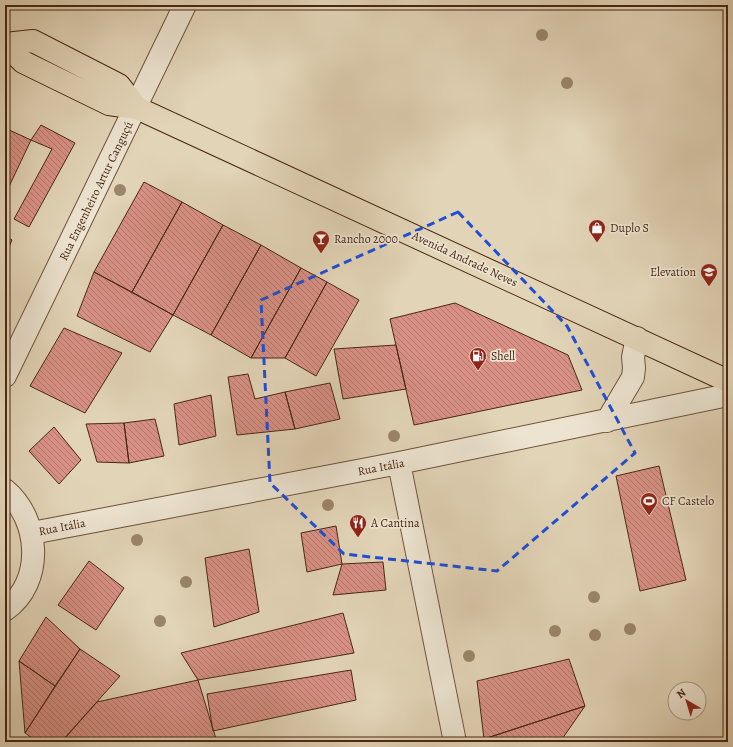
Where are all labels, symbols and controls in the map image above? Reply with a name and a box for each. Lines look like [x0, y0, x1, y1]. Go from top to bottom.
street label: Rua Engenheiro Artur Canguçú [55, 118, 137, 263]
shop icon: Duplo S [587, 218, 607, 243]
place label: Duplo S [610, 220, 649, 236]
street label: Avenida Andrade Neves [409, 227, 521, 291]
bar icon: Rancho 2000 [311, 229, 331, 254]
place label: Rancho 2000 [334, 231, 398, 247]
school or university icon: Elevation [699, 262, 719, 287]
place label: Elevation [650, 264, 696, 280]
fuel station icon: Shell [468, 346, 488, 371]
place label: Shell [491, 348, 515, 364]
street label: Rua Itália [356, 455, 406, 479]
sports icon: CF Castelo [639, 491, 659, 516]
place label: CF Castelo [662, 493, 714, 509]
restaurant icon: A Cantina [348, 513, 368, 538]
street label: Rua Itália [37, 515, 87, 539]
place label: A Cantina [370, 515, 420, 531]
north arrow [667, 681, 707, 721]
text: N [673, 685, 689, 702]

